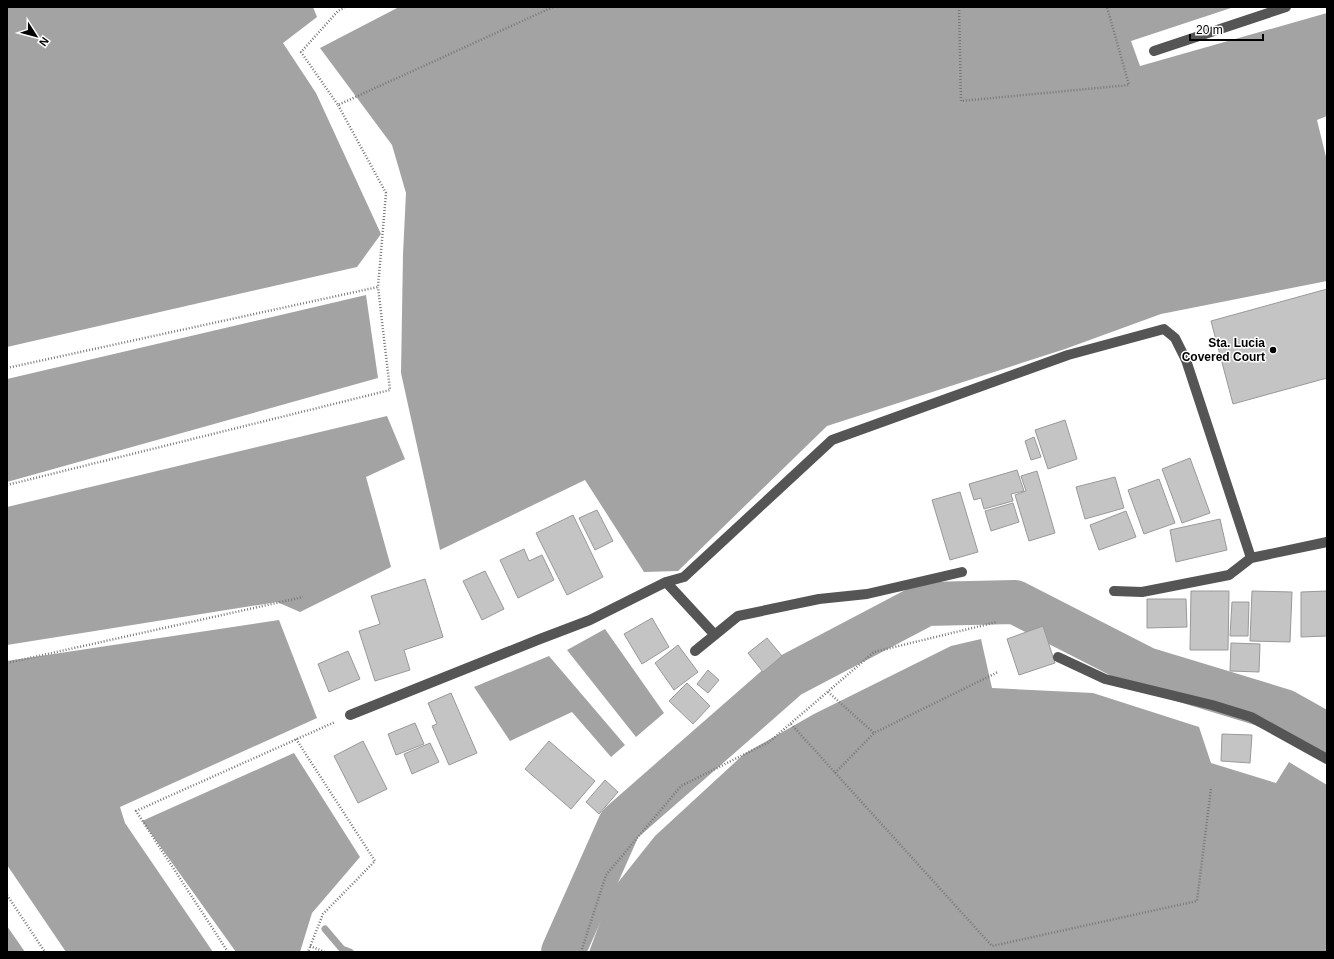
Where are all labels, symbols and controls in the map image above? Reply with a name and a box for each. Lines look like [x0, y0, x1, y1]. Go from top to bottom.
north arrow [16, 16, 56, 56]
scale bar [1190, 16, 1263, 42]
text: 20 m [1196, 23, 1223, 37]
text: N [37, 35, 51, 49]
place label: Sta. Lucia Covered Court [1182, 336, 1265, 364]
marker: Sta. Lucia Covered Court [1268, 345, 1278, 355]

